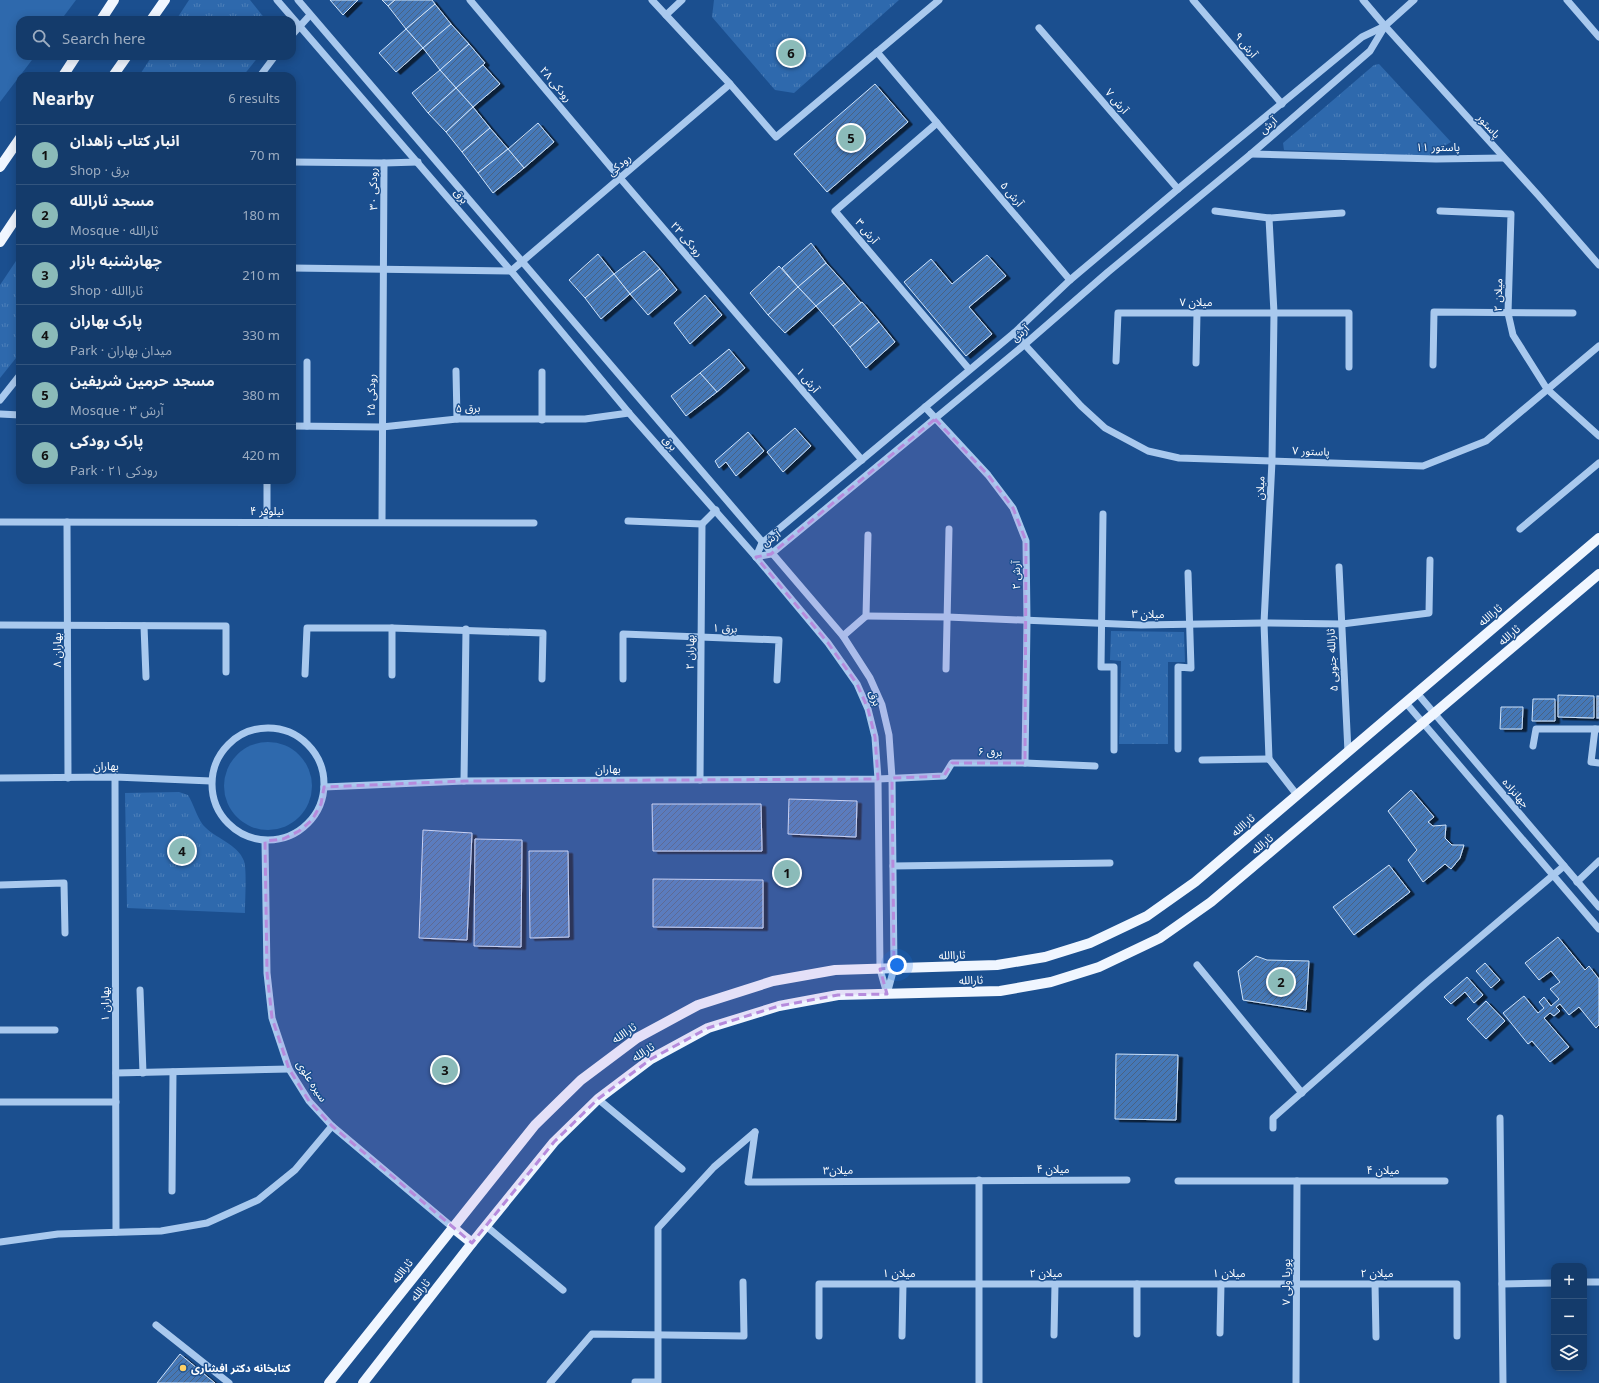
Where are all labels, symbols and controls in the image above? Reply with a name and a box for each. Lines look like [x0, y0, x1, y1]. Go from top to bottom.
search box [16, 16, 296, 60]
icon: search [30, 27, 52, 49]
text: Search here [62, 28, 145, 48]
street label: آرش ۹ [1231, 29, 1262, 61]
pin: 6 [778, 38, 804, 68]
street label: رودکی ۲۸ [537, 63, 576, 105]
street label: آرش ۷ [1102, 85, 1133, 117]
text: Nearby [32, 87, 94, 110]
text: 6 results [228, 89, 280, 107]
street label: پاستور [1473, 109, 1504, 142]
street label: آرش [1255, 112, 1281, 137]
pin: 5 [838, 123, 864, 153]
text: انبار کتاب زاهدان [70, 130, 180, 150]
street label: پاستور ۱۱ [1416, 139, 1460, 155]
text: 1 [41, 146, 49, 164]
text: 70 m [250, 146, 280, 164]
street label: رودکی [604, 150, 634, 179]
text: Shop · برق [70, 161, 130, 179]
street label: رودکی ۳۰ [365, 168, 380, 210]
street label: آرش ۵ [997, 178, 1028, 210]
street label: برق [451, 185, 472, 206]
text: مسجد ثارالله [70, 190, 154, 210]
text: 2 [41, 206, 49, 224]
text: 180 m [242, 206, 280, 224]
street label: آرش ۳ [852, 215, 883, 247]
street label: رودکی ۲۳ [668, 218, 707, 260]
text: Mosque · ثارالله [70, 221, 158, 239]
text: چهارشنبه بازار [70, 250, 162, 270]
text: 3 [41, 266, 49, 284]
text: 210 m [242, 266, 280, 284]
street label: میلان ۲ [1490, 278, 1505, 312]
text: Shop · ثاراالله [70, 281, 143, 299]
street label: میلان ۷ [1179, 294, 1213, 309]
text: پارک بهاران [70, 310, 142, 330]
street label: آرش [1007, 320, 1033, 345]
text: 4 [41, 326, 49, 344]
text: 330 m [242, 326, 280, 344]
text: Park · میدان بهاران [70, 341, 172, 359]
street label: آرش ۱ [793, 364, 824, 396]
text: مسجد حرمین شریفین [70, 370, 215, 390]
street label: رودکی ۲۵ [363, 374, 378, 416]
text: 5 [41, 386, 49, 404]
text: 380 m [242, 386, 280, 404]
street label: برق ۵ [456, 400, 480, 415]
text: Mosque · آرش ۳ [70, 401, 163, 419]
text: پارک رودکی [70, 430, 143, 450]
street label: برق [660, 432, 681, 453]
street label: پاستور ۷ [1292, 442, 1330, 460]
text: 6 [41, 446, 49, 464]
text: 420 m [242, 446, 280, 464]
text: Park · رودکی ۲۱ [70, 461, 158, 479]
street label: میلان [1251, 475, 1268, 500]
street label: نیلوفر ۴ [250, 503, 284, 518]
street label: آرش [758, 525, 784, 549]
street label: آرش ۲ [1008, 560, 1023, 590]
street label: ثاراالله [1475, 600, 1505, 629]
street label: میلان ۳ [1131, 606, 1165, 621]
street label: برق ۱ [712, 620, 738, 635]
street label: ثارالله [1495, 621, 1523, 648]
street label: ثارالله جنوبی ۵ [1322, 628, 1341, 692]
street label: بهاران ۸ [49, 633, 64, 667]
street label: بهاران ۲ [682, 634, 697, 670]
street label: برق [866, 688, 885, 708]
street label: برق ۶ [978, 744, 1002, 759]
street label: بهاران [93, 758, 119, 773]
street label: بهاران [595, 761, 621, 776]
street label: جهانزاده [1500, 775, 1534, 811]
street label: ثاراالله [1228, 810, 1258, 839]
street label: ثارالله [1248, 830, 1276, 857]
pin: 4 [169, 836, 195, 866]
pin: 1 [774, 858, 800, 888]
street label: ثاراالله [938, 947, 966, 962]
your location [887, 955, 907, 975]
pin: 2 [1268, 967, 1294, 997]
street label: ثارالله [959, 972, 983, 987]
street label: بهاران ۱ [97, 987, 112, 1021]
street label: ثاراالله [608, 1019, 639, 1046]
street label: ثارالله [628, 1039, 657, 1065]
pin: 3 [432, 1055, 458, 1085]
street label: سیره علوی [293, 1057, 332, 1105]
street label: میلان ۴ [1036, 1161, 1070, 1176]
street label: میلان۳ [823, 1162, 853, 1177]
street label: میلان ۴ [1366, 1162, 1400, 1177]
street label: ثاراالله [387, 1255, 416, 1286]
street label: پوریا ولی ۷ [1278, 1259, 1294, 1305]
map controls [1551, 1263, 1587, 1371]
button: + [1551, 1263, 1587, 1299]
street label: میلان ۱ [882, 1265, 916, 1280]
street label: میلان ۲ [1029, 1265, 1063, 1280]
street label: میلان ۱ [1212, 1265, 1246, 1280]
street label: میلان ۲ [1360, 1265, 1394, 1280]
street label: ثارالله [406, 1275, 433, 1304]
button: − [1551, 1299, 1587, 1335]
button: layers [1551, 1335, 1587, 1371]
place label: کتابخانه دکتر افشاری [191, 1360, 291, 1375]
marker: کتابخانه دکتر افشاری [178, 1363, 188, 1373]

